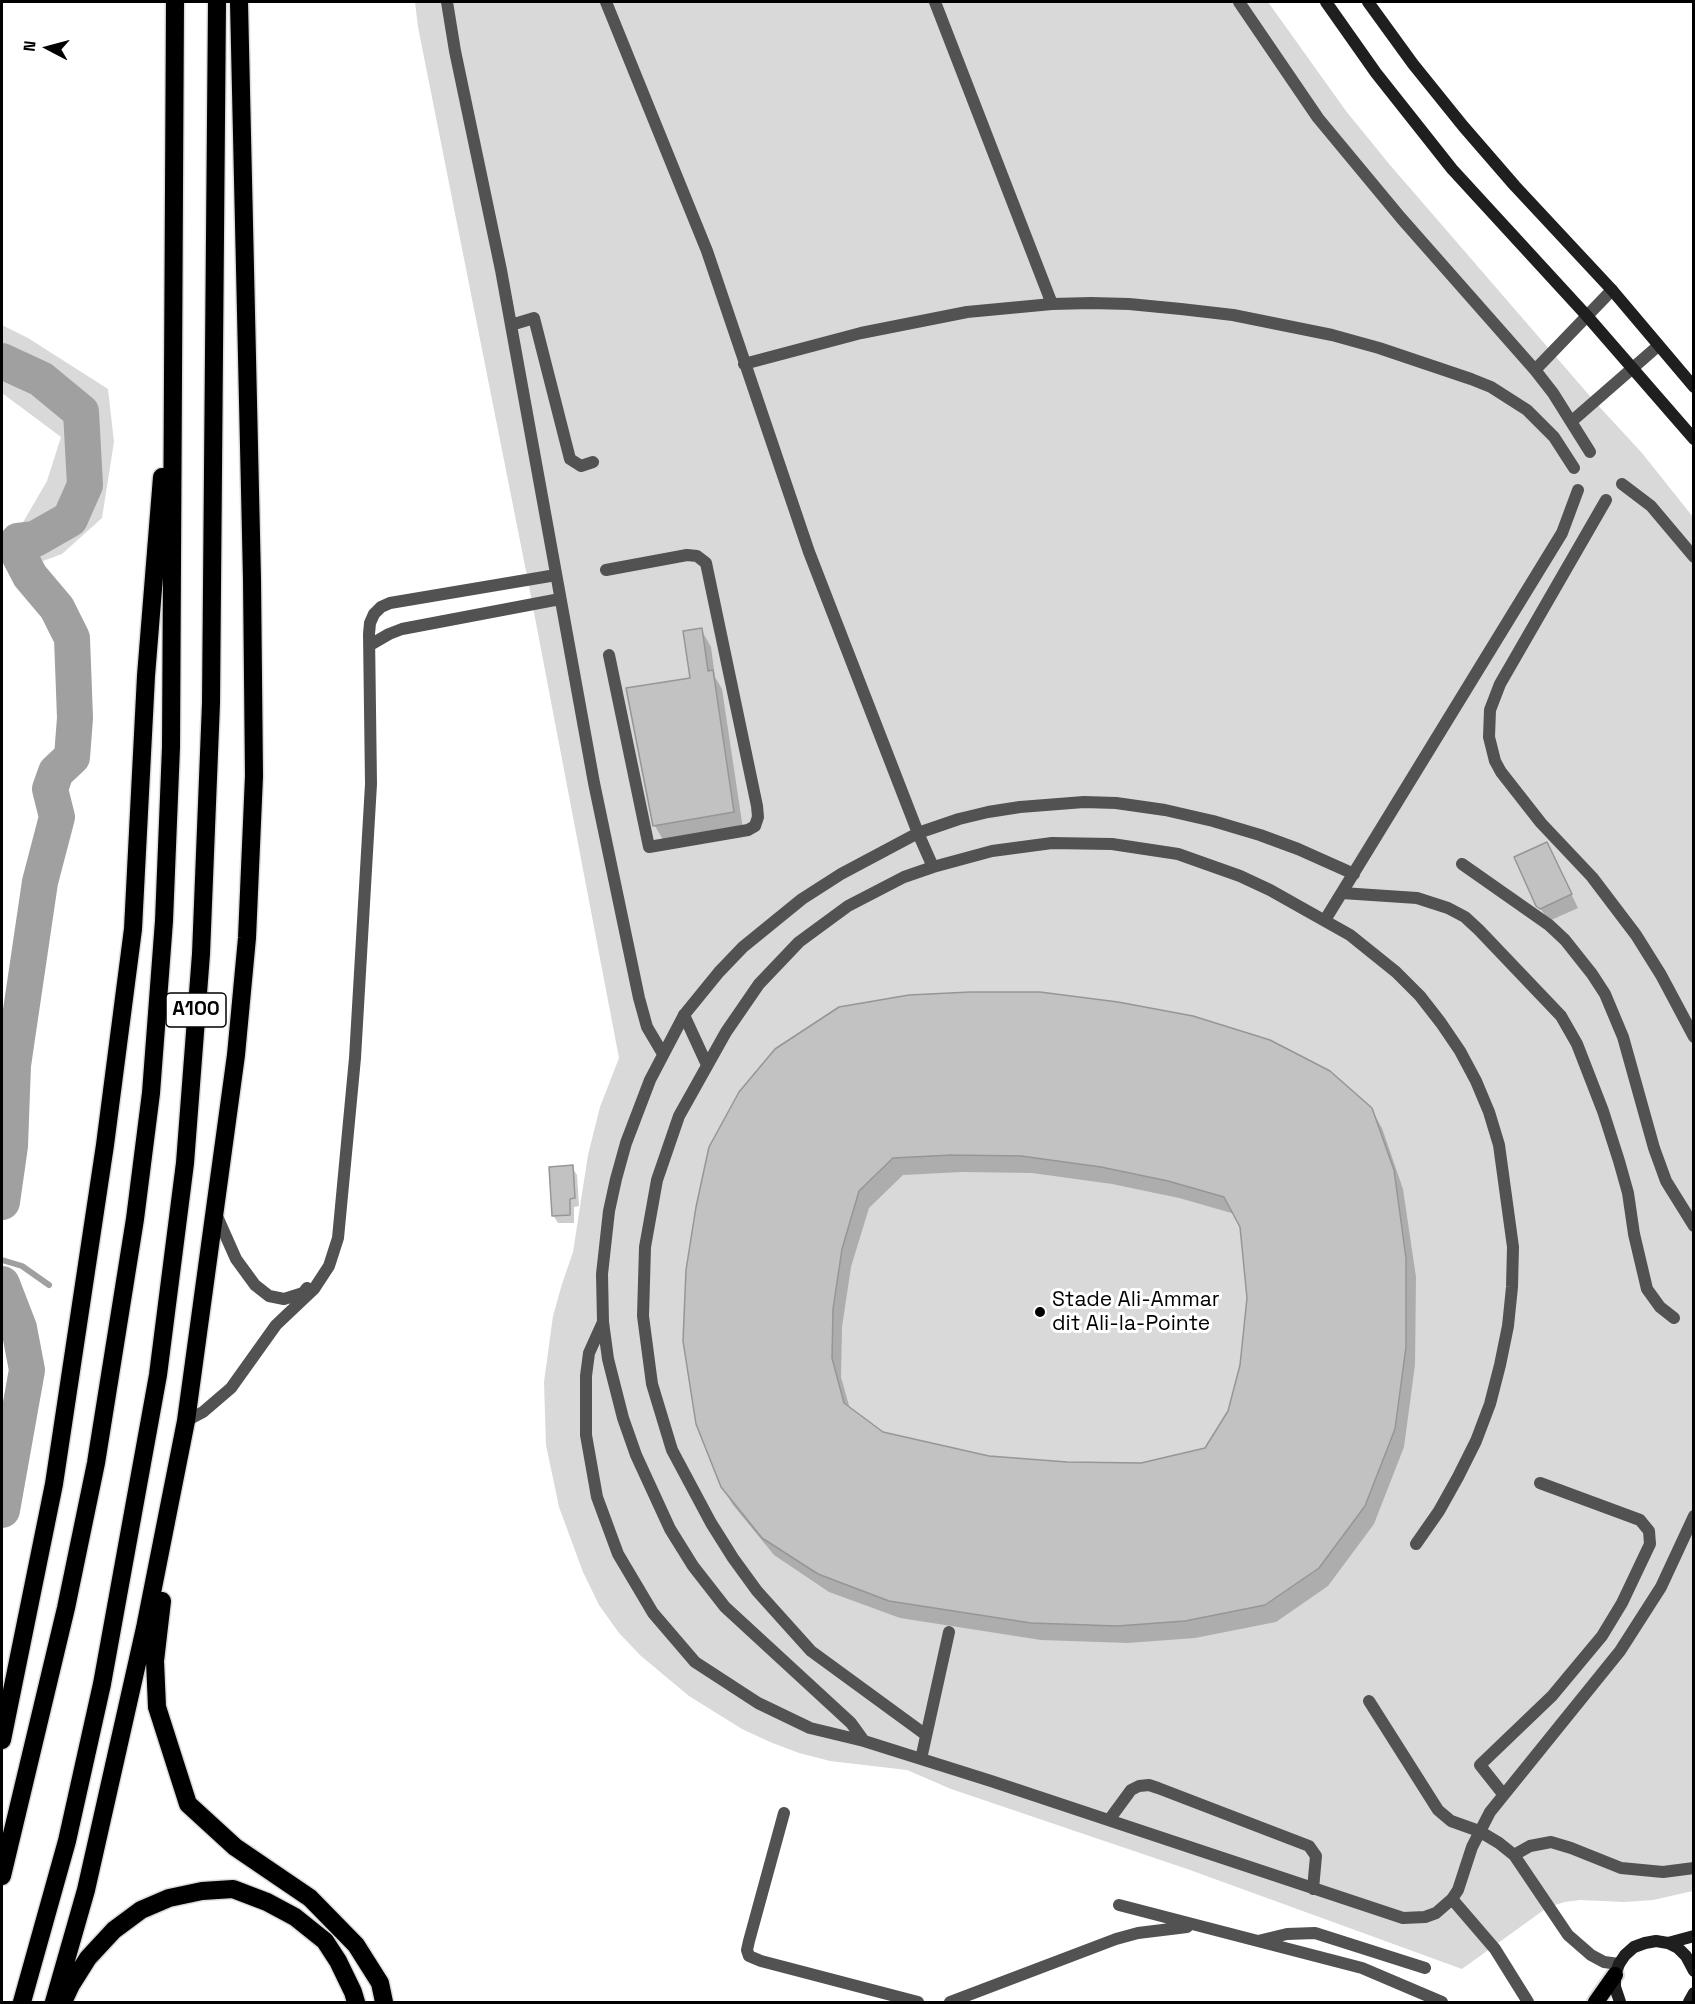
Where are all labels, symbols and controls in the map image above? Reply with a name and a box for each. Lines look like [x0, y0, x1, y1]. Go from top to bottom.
north arrow [18, 18, 78, 78]
text: N [19, 40, 41, 53]
road number: A100 [166, 993, 226, 1027]
place label: Stade Ali-Ammar dit Ali-la-Pointe [1052, 1287, 1220, 1337]
marker: Stade Ali-Ammar dit Ali-la-Pointe [1033, 1305, 1047, 1319]

